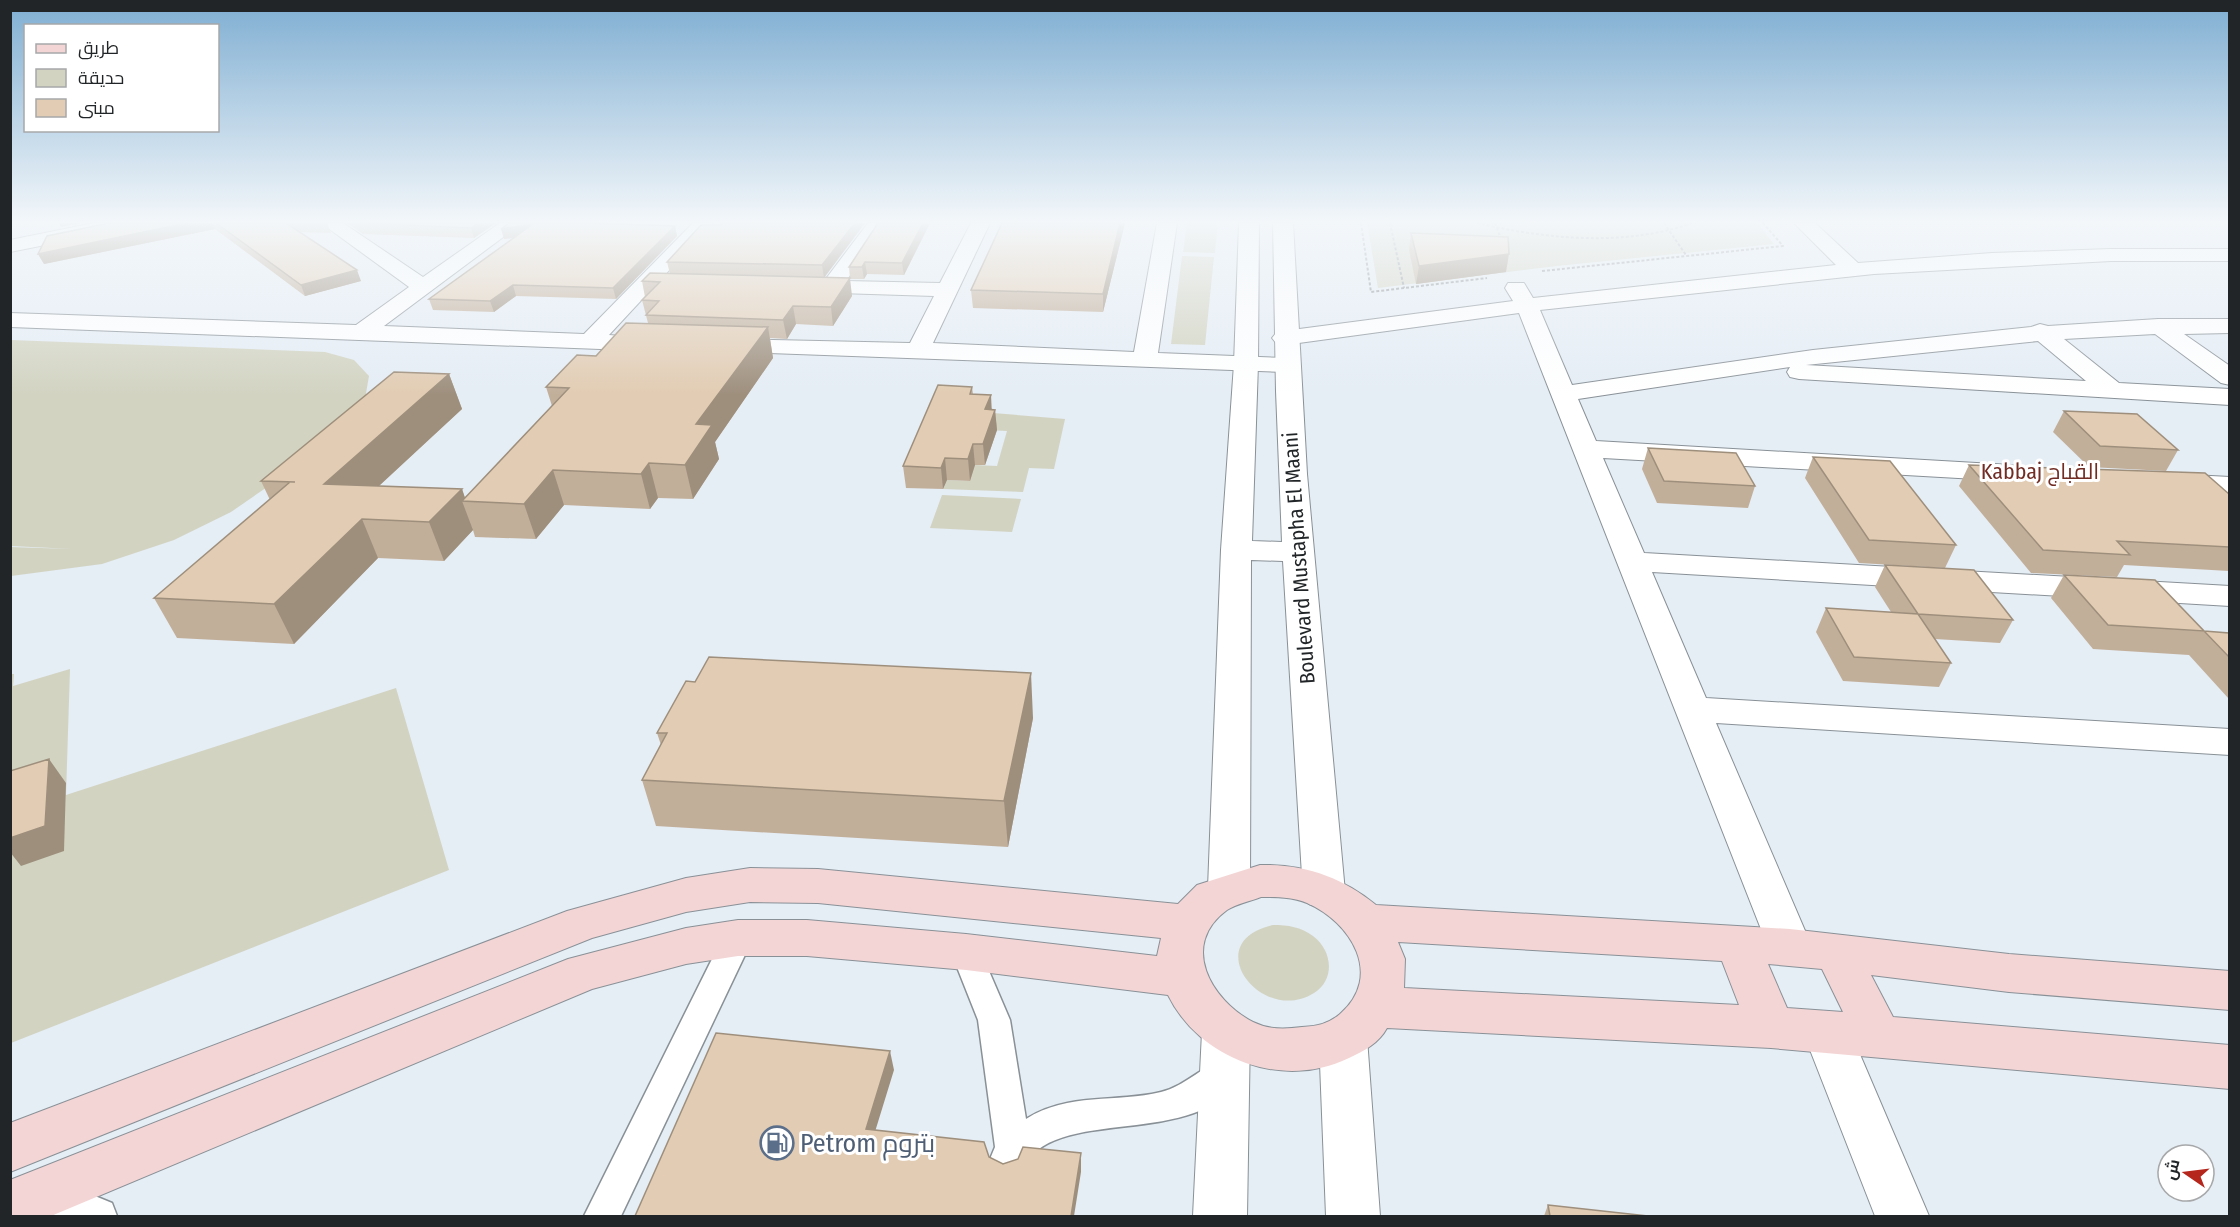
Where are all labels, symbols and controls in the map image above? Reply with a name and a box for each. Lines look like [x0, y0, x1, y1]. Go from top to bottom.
legend [24, 24, 219, 132]
text: طريق [78, 37, 119, 60]
text: حديقة [78, 67, 124, 89]
text: مبنى [78, 97, 115, 119]
street label: Boulevard Mustapha El Maani [1277, 431, 1321, 685]
district label: Kabbaj القباج [1981, 458, 2099, 486]
fuel station icon: Petrom بتروم [759, 1125, 795, 1161]
place label: Petrom بتروم [800, 1128, 935, 1161]
north arrow [2156, 1143, 2216, 1203]
text: ش [2160, 1157, 2184, 1182]

